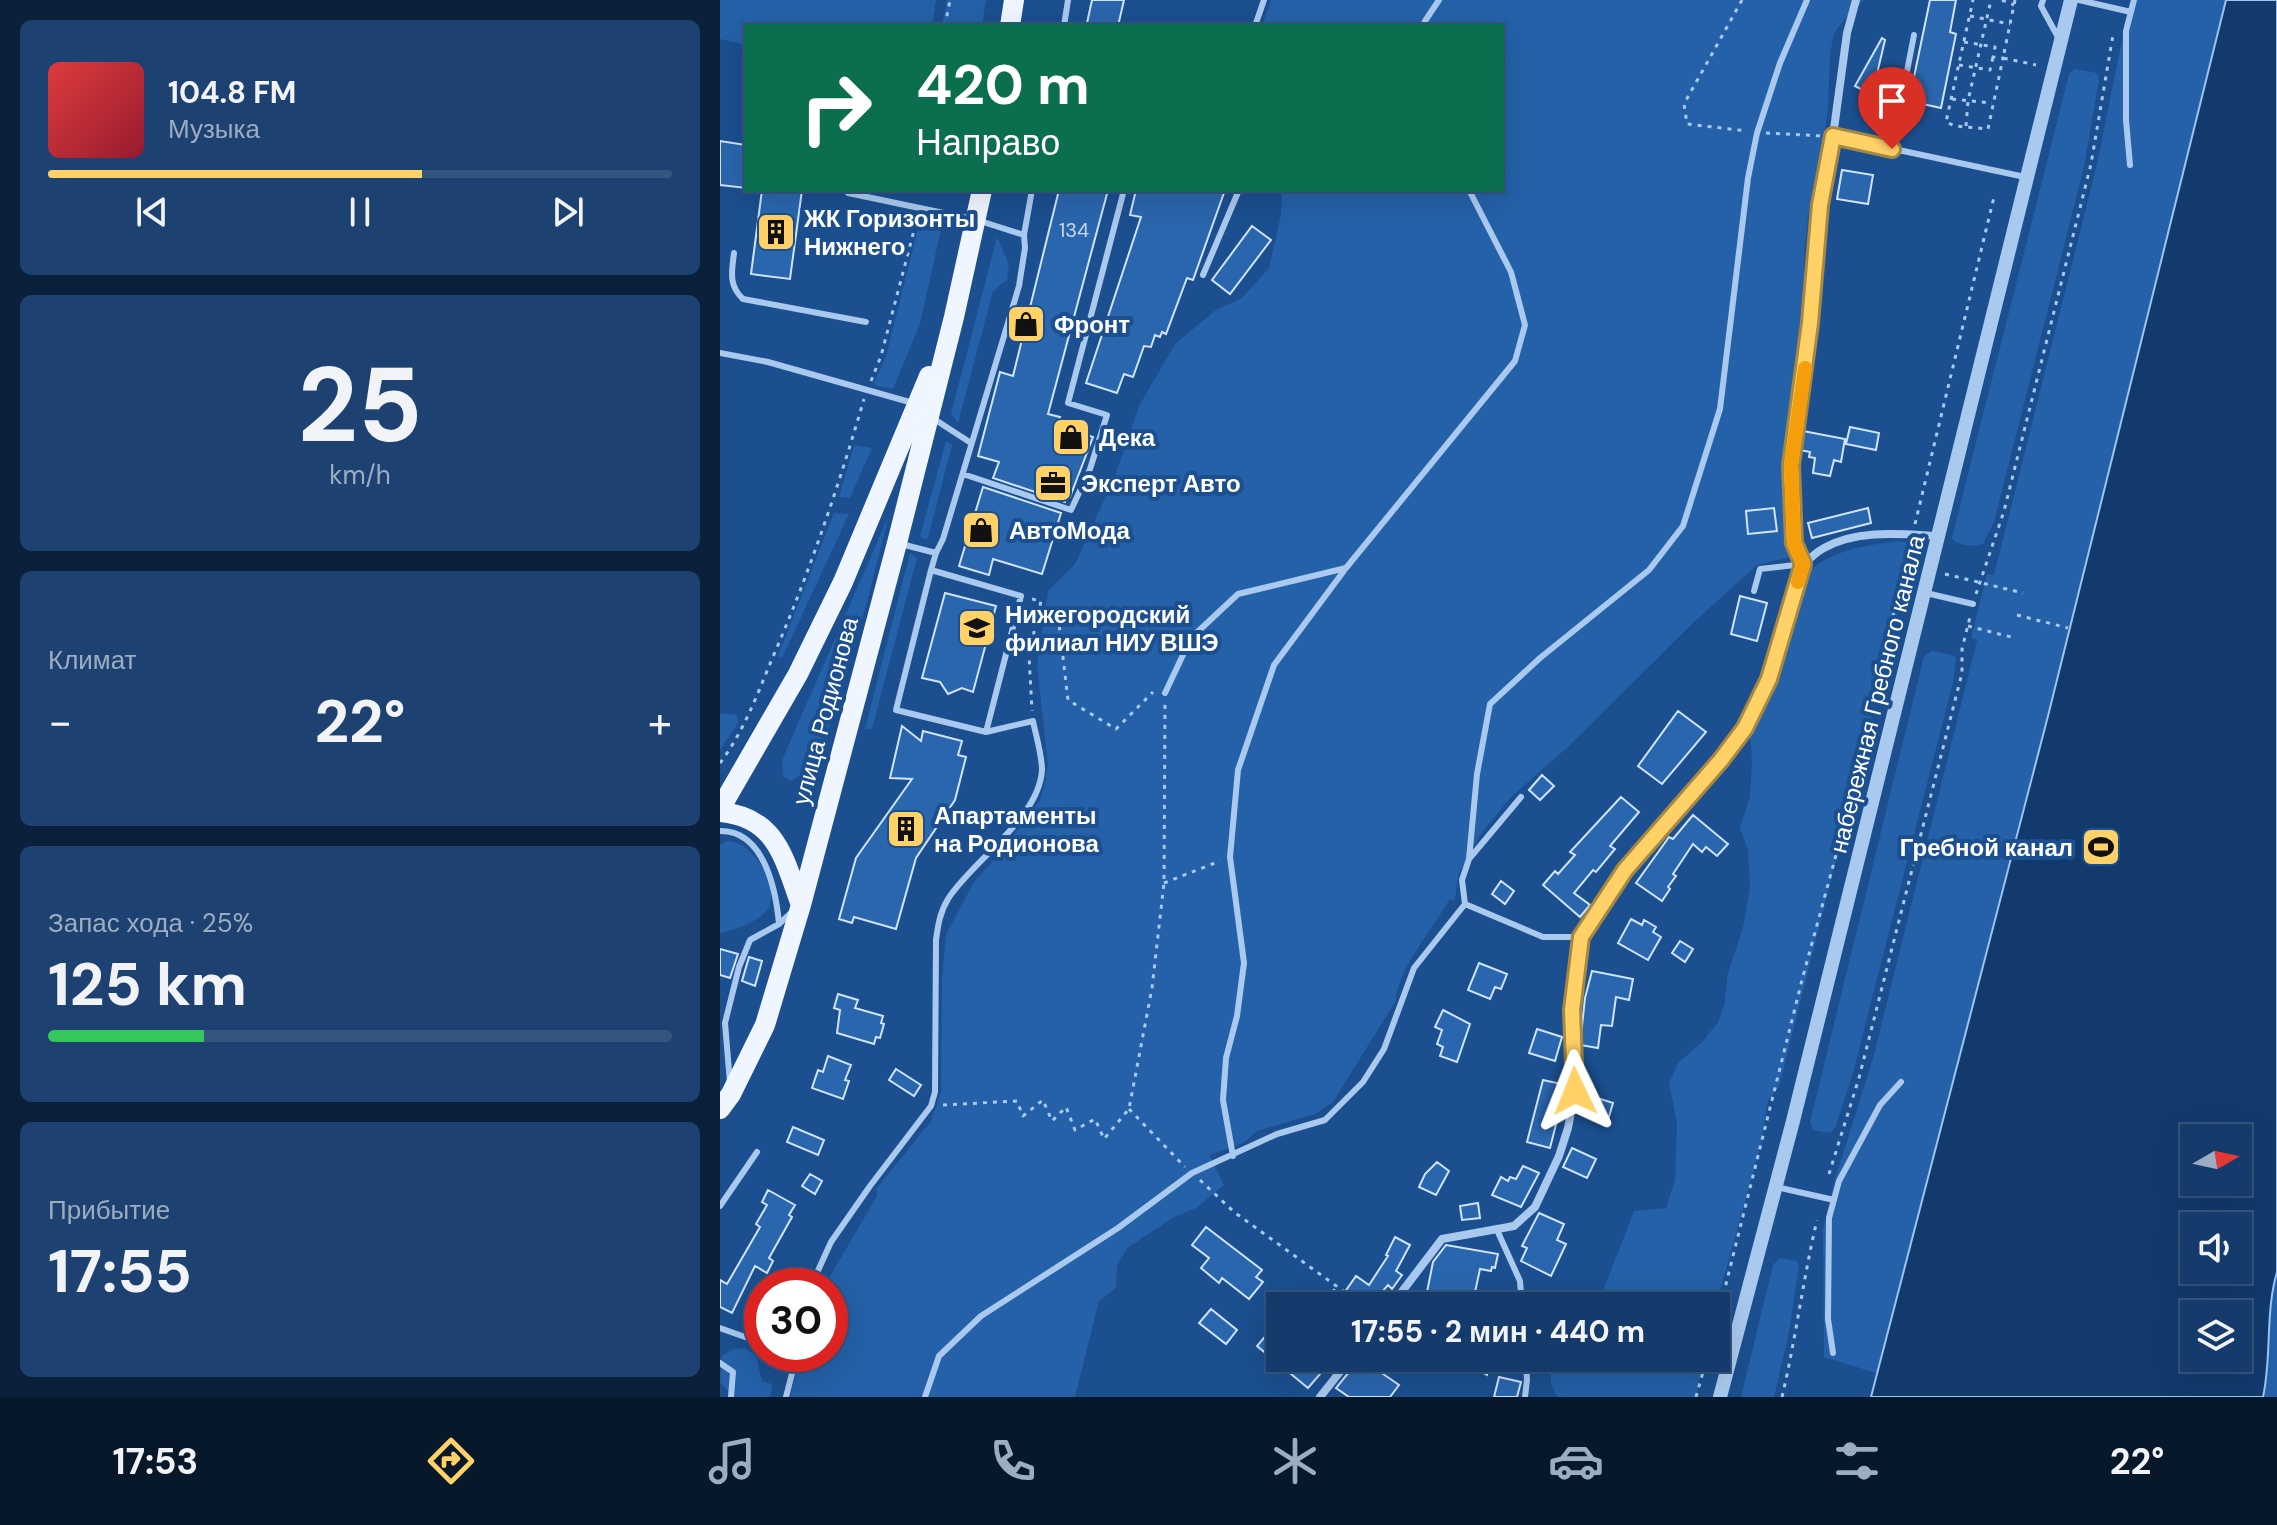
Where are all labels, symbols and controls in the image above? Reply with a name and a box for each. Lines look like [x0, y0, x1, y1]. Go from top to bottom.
text: 420 m [916, 48, 1090, 121]
icon: right [784, 56, 888, 160]
pin [1858, 67, 1926, 149]
text: 104.8 FM [168, 73, 296, 112]
icon: arrive [1870, 79, 1914, 123]
text: Музыка [168, 112, 260, 146]
text: Направо [916, 119, 1060, 166]
icon: previous [130, 190, 174, 234]
icon: pause [338, 190, 382, 234]
icon: next [546, 190, 590, 234]
place label: ЖК Горизонты Нижнего [803, 203, 975, 262]
building icon: ЖК Горизонты Нижнего [755, 211, 797, 253]
house number: 134 [1059, 217, 1089, 243]
shop icon: Фронт [1005, 303, 1047, 345]
place label: Фронт [1054, 309, 1130, 340]
text: 25 [298, 338, 422, 473]
shop icon: Дека [1050, 416, 1092, 458]
place label: Дека [1099, 422, 1156, 453]
text: km/h [329, 458, 391, 492]
office icon: Эксперт Авто [1032, 462, 1074, 504]
place label: Эксперт Авто [1081, 468, 1241, 499]
shop icon: АвтоМода [960, 509, 1002, 551]
place label: АвтоМода [1009, 515, 1130, 546]
street label: набережная Гребного канала [1822, 531, 1932, 856]
place label: Нижегородский филиал НИУ ВШЭ [1005, 599, 1219, 658]
school or university icon: Нижегородский филиал НИУ ВШЭ [956, 607, 998, 649]
street label: улица Родионова [785, 613, 865, 808]
text: Климат [48, 643, 137, 677]
text: 22° [314, 682, 406, 761]
text: − [48, 693, 72, 751]
text: + [648, 693, 672, 751]
place label: Апартаменты на Родионова [934, 800, 1099, 859]
building icon: Апартаменты на Родионова [885, 808, 927, 850]
sports icon: Гребной канал [2080, 826, 2122, 868]
place label: Гребной канал [1900, 832, 2073, 863]
text: Запас хода · 25% [48, 906, 253, 940]
text: 125 km [48, 945, 247, 1024]
position arrow [1533, 1049, 1617, 1133]
north arrow [2180, 1124, 2252, 1196]
map controls [2180, 1124, 2252, 1372]
text: Прибытие [48, 1193, 170, 1227]
button: sound [2180, 1212, 2252, 1284]
text: 17:55 [48, 1232, 192, 1311]
speed limit sign: 30 [744, 1268, 848, 1372]
button: layers [2180, 1300, 2252, 1372]
text: 17:55 · 2 мин · 440 m [1351, 1312, 1645, 1351]
icon: directions [423, 1433, 479, 1489]
icon: music [704, 1433, 760, 1489]
icon: phone [985, 1433, 1041, 1489]
icon: climate [1267, 1433, 1323, 1489]
icon: car [1548, 1433, 1604, 1489]
icon: filters [1829, 1433, 1885, 1489]
text: 17:53 [113, 1438, 198, 1485]
text: 22° [2110, 1438, 2164, 1485]

